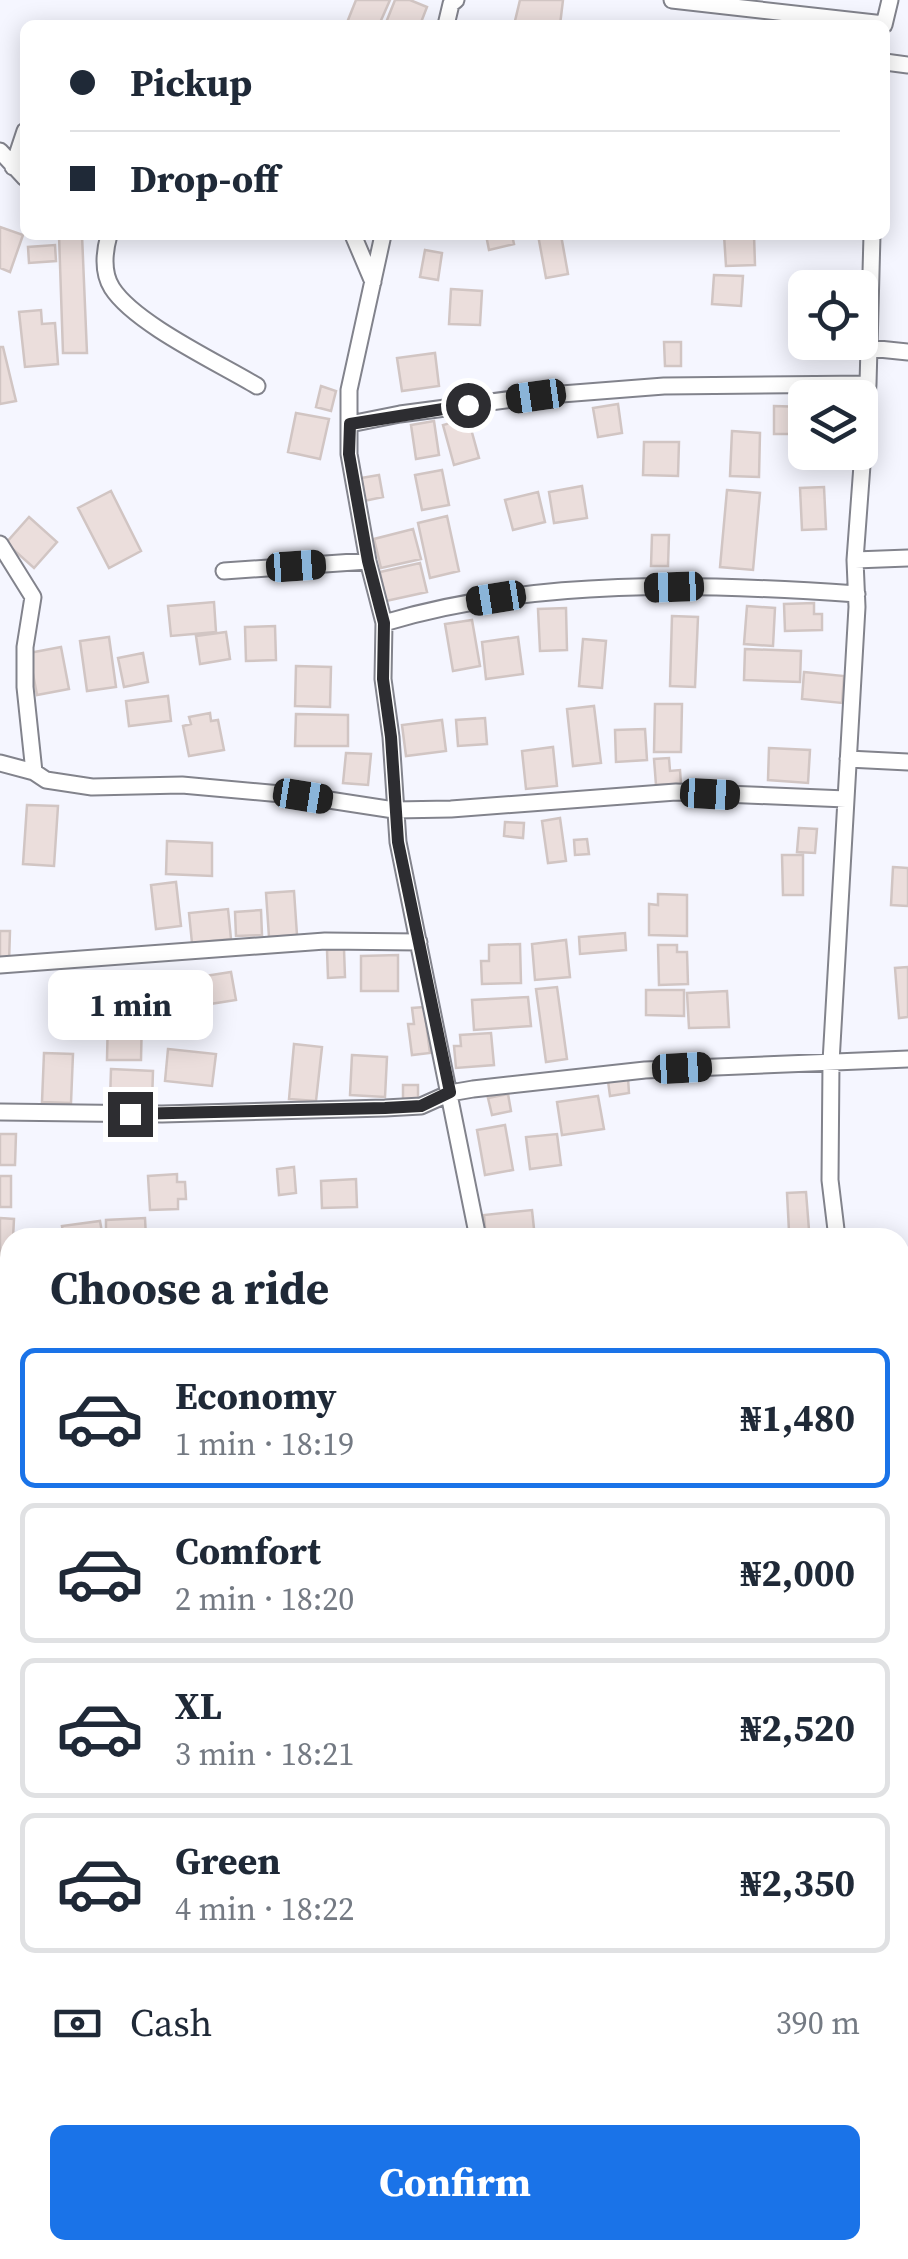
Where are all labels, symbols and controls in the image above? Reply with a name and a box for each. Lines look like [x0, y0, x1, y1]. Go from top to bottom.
text: Pickup [130, 57, 252, 109]
text: Drop-off [130, 153, 279, 205]
map controls [788, 270, 878, 470]
button: locate [788, 270, 878, 360]
car [504, 377, 568, 415]
button: layers [788, 380, 878, 470]
route start [446, 383, 491, 428]
car [265, 549, 327, 583]
car [643, 571, 705, 603]
car [464, 578, 528, 618]
car [271, 776, 335, 816]
car [679, 777, 741, 811]
callout: 1 min [48, 969, 212, 1039]
text: 1 min [89, 983, 172, 1027]
car [651, 1051, 713, 1085]
route end [108, 1092, 153, 1137]
text: Choose a ride [50, 1257, 329, 1319]
text: Economy [175, 1370, 337, 1422]
icon: car [55, 1373, 145, 1463]
text: ₦1,480 [741, 1392, 855, 1444]
text: 1 min · 18:19 [175, 1422, 354, 1466]
text: Comfort [175, 1525, 321, 1577]
icon: car [55, 1528, 145, 1618]
text: ₦2,000 [741, 1547, 855, 1599]
text: 2 min · 18:20 [175, 1577, 354, 1621]
text: XL [175, 1680, 222, 1732]
icon: car [55, 1683, 145, 1773]
text: ₦2,520 [741, 1702, 855, 1754]
text: 3 min · 18:21 [175, 1732, 354, 1776]
text: Green [175, 1835, 281, 1887]
icon: car [55, 1838, 145, 1928]
text: ₦2,350 [741, 1857, 855, 1909]
text: 4 min · 18:22 [175, 1887, 354, 1931]
icon: cash [50, 1996, 105, 2051]
text: Cash [130, 1997, 212, 2049]
text: 390 m [776, 2001, 860, 2045]
button: Confirm [50, 2125, 860, 2240]

